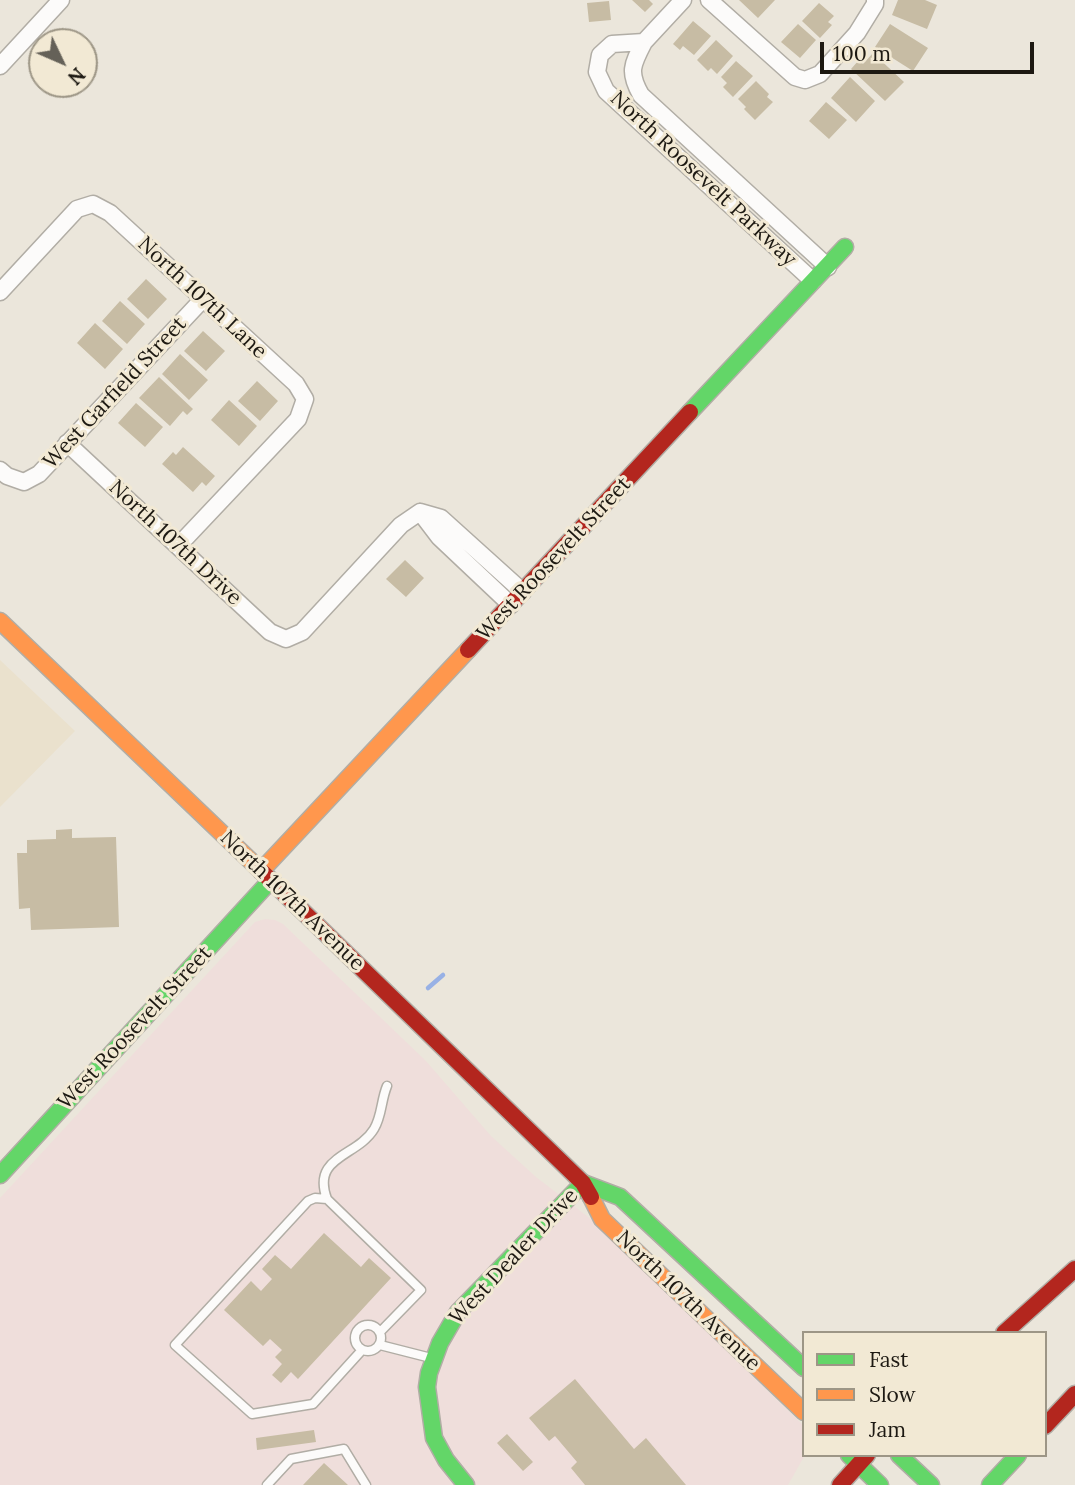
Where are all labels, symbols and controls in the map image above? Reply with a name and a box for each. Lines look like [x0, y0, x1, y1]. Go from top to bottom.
north arrow [28, 28, 98, 98]
scale bar [823, 28, 1036, 72]
text: 100 m [833, 40, 891, 67]
text: N [63, 63, 90, 90]
street label: North Roosevelt Parkway [605, 86, 801, 272]
street label: North 107th Lane [132, 232, 272, 364]
street label: West Garfield Street [38, 312, 192, 474]
street label: West Roosevelt Street [472, 472, 636, 646]
street label: North 107th Drive [103, 475, 247, 611]
street label: North 107th Avenue [215, 826, 369, 976]
street label: West Roosevelt Street [53, 941, 217, 1115]
street label: West Dealer Drive [444, 1184, 584, 1330]
street label: North 107th Avenue [611, 1226, 765, 1376]
legend [802, 1331, 1047, 1457]
text: Fast [869, 1346, 908, 1373]
text: Slow [869, 1381, 916, 1408]
text: Jam [869, 1416, 906, 1443]

